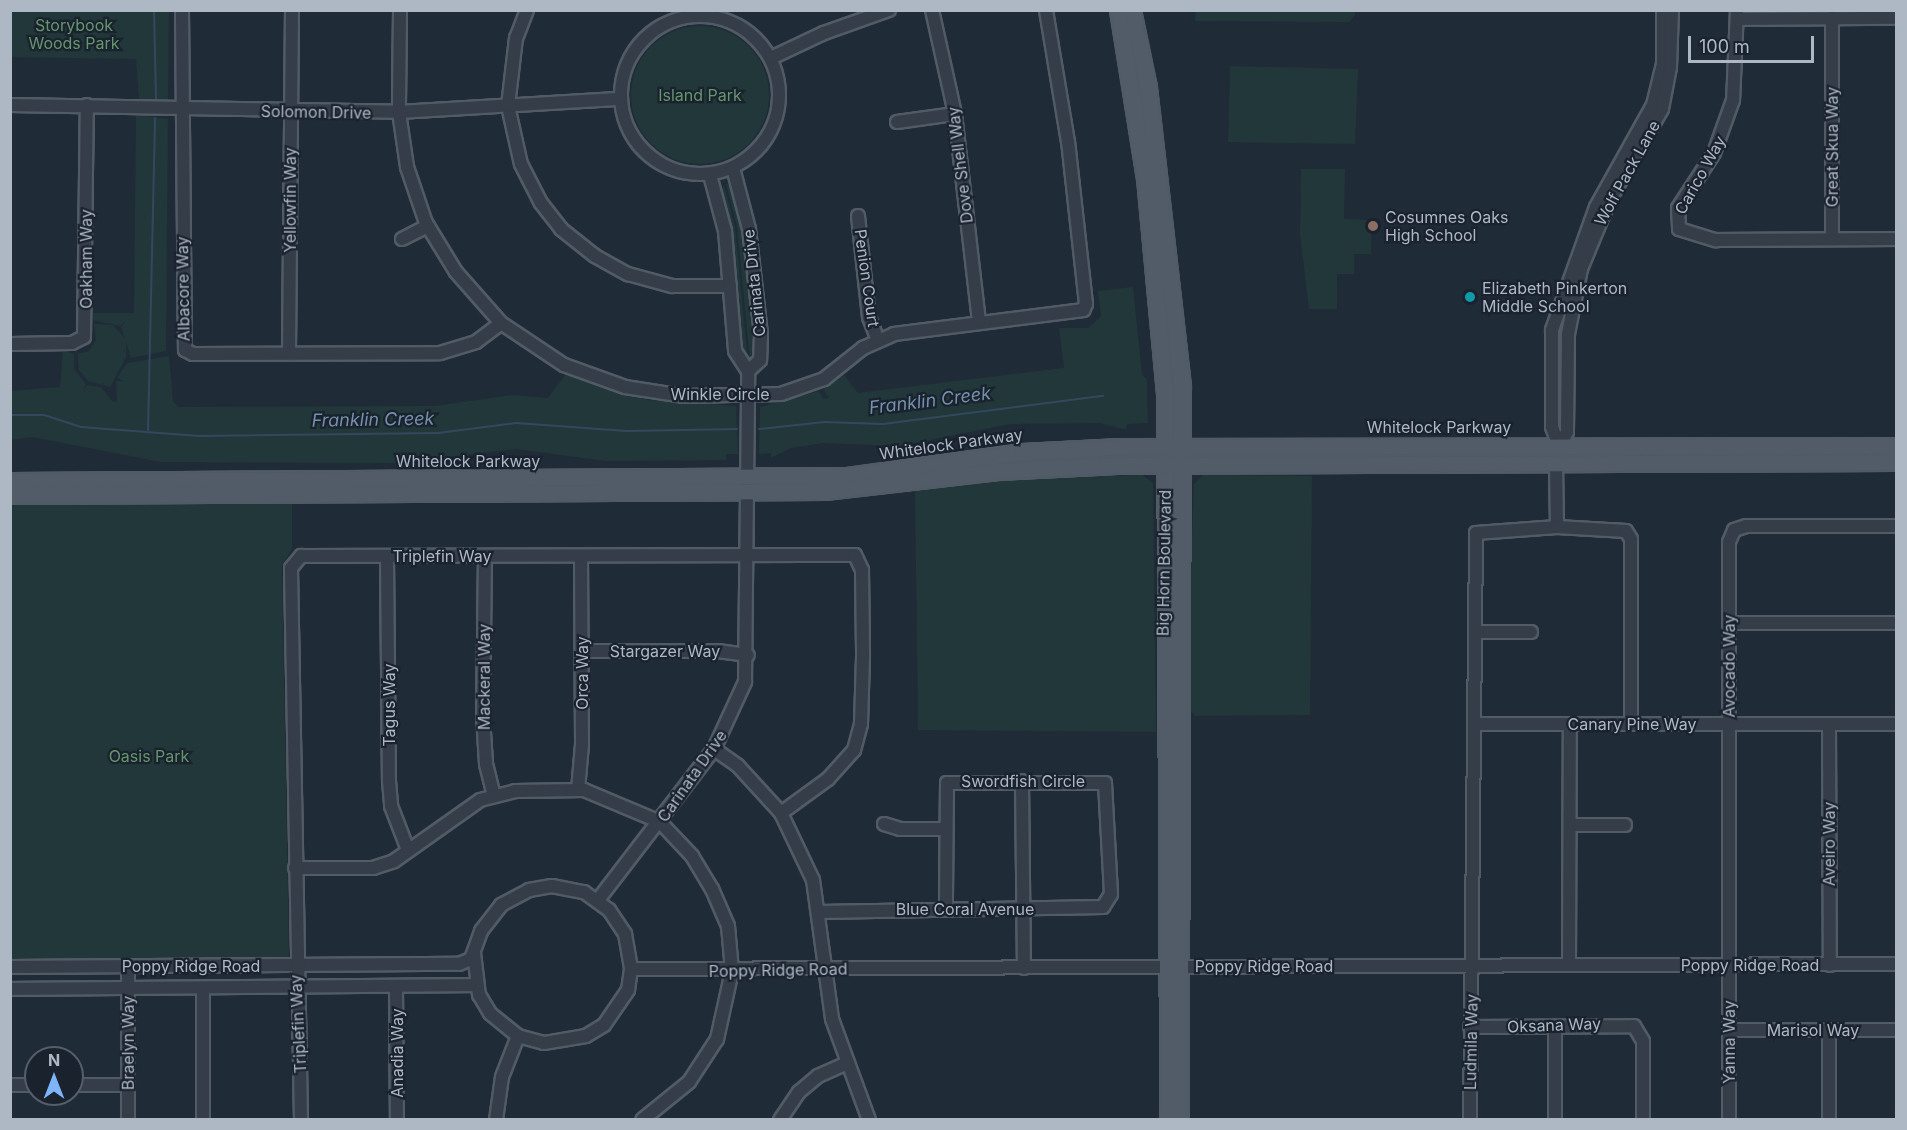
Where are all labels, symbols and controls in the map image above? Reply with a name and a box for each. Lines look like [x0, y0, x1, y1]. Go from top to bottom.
park label: Storybook Woods Park [28, 15, 120, 53]
scale bar [1691, 24, 1817, 62]
text: 100 m [1699, 36, 1750, 57]
park label: Island Park [658, 85, 742, 105]
street label: Great Skua Way [1822, 87, 1842, 207]
street label: Solomon Drive [261, 101, 371, 123]
street label: Dove Shell Way [943, 106, 977, 224]
street label: Wolf Pack Lane [1590, 117, 1664, 229]
street label: Carico Way [1671, 132, 1729, 218]
street label: Yellowfin Way [280, 147, 300, 253]
place label: Cosumnes Oaks High School [1385, 207, 1508, 245]
street label: Oakham Way [76, 209, 96, 309]
marker: Cosumnes Oaks High School [1366, 219, 1380, 233]
street label: Carinata Drive [739, 228, 769, 338]
street label: Penion Court [851, 228, 883, 328]
street label: Albacore Way [172, 236, 194, 342]
place label: Elizabeth Pinkerton Middle School [1482, 278, 1627, 316]
marker: Elizabeth Pinkerton Middle School [1463, 290, 1477, 304]
water label: Franklin Creek [868, 383, 992, 419]
street label: Winkle Circle [670, 384, 770, 404]
water label: Franklin Creek [311, 408, 435, 432]
street label: Whitelock Parkway [1367, 417, 1511, 437]
street label: Whitelock Parkway [878, 424, 1024, 464]
street label: Whitelock Parkway [396, 451, 540, 471]
street label: Big Horn Boulevard [1153, 490, 1175, 636]
street label: Triplefin Way [392, 546, 492, 566]
street label: Avocado Way [1719, 614, 1739, 718]
street label: Mackeral Way [474, 624, 494, 730]
street label: Orca Way [572, 636, 592, 710]
street label: Stargazer Way [610, 641, 720, 661]
street label: Tagus Way [379, 663, 399, 747]
street label: Canary Pine Way [1568, 714, 1696, 734]
street label: Carinata Drive [653, 726, 731, 826]
park label: Oasis Park [109, 746, 189, 766]
street label: Swordfish Circle [961, 771, 1085, 791]
street label: Aveiro Way [1819, 802, 1839, 886]
street label: Blue Coral Avenue [896, 899, 1034, 919]
street label: Poppy Ridge Road [1681, 955, 1819, 975]
street label: Poppy Ridge Road [122, 956, 260, 976]
street label: Poppy Ridge Road [1195, 956, 1333, 976]
street label: Poppy Ridge Road [708, 959, 848, 981]
street label: Triplefin Way [286, 974, 310, 1074]
street label: Ludmila Way [1461, 994, 1481, 1090]
street label: Braelyn Way [118, 996, 138, 1090]
street label: Yanna Way [1719, 1000, 1739, 1084]
street label: Anadia Way [387, 1008, 407, 1098]
street label: Oksana Way [1507, 1014, 1601, 1036]
street label: Marisol Way [1767, 1020, 1859, 1040]
north arrow [24, 1046, 84, 1106]
text: N [48, 1050, 60, 1070]

